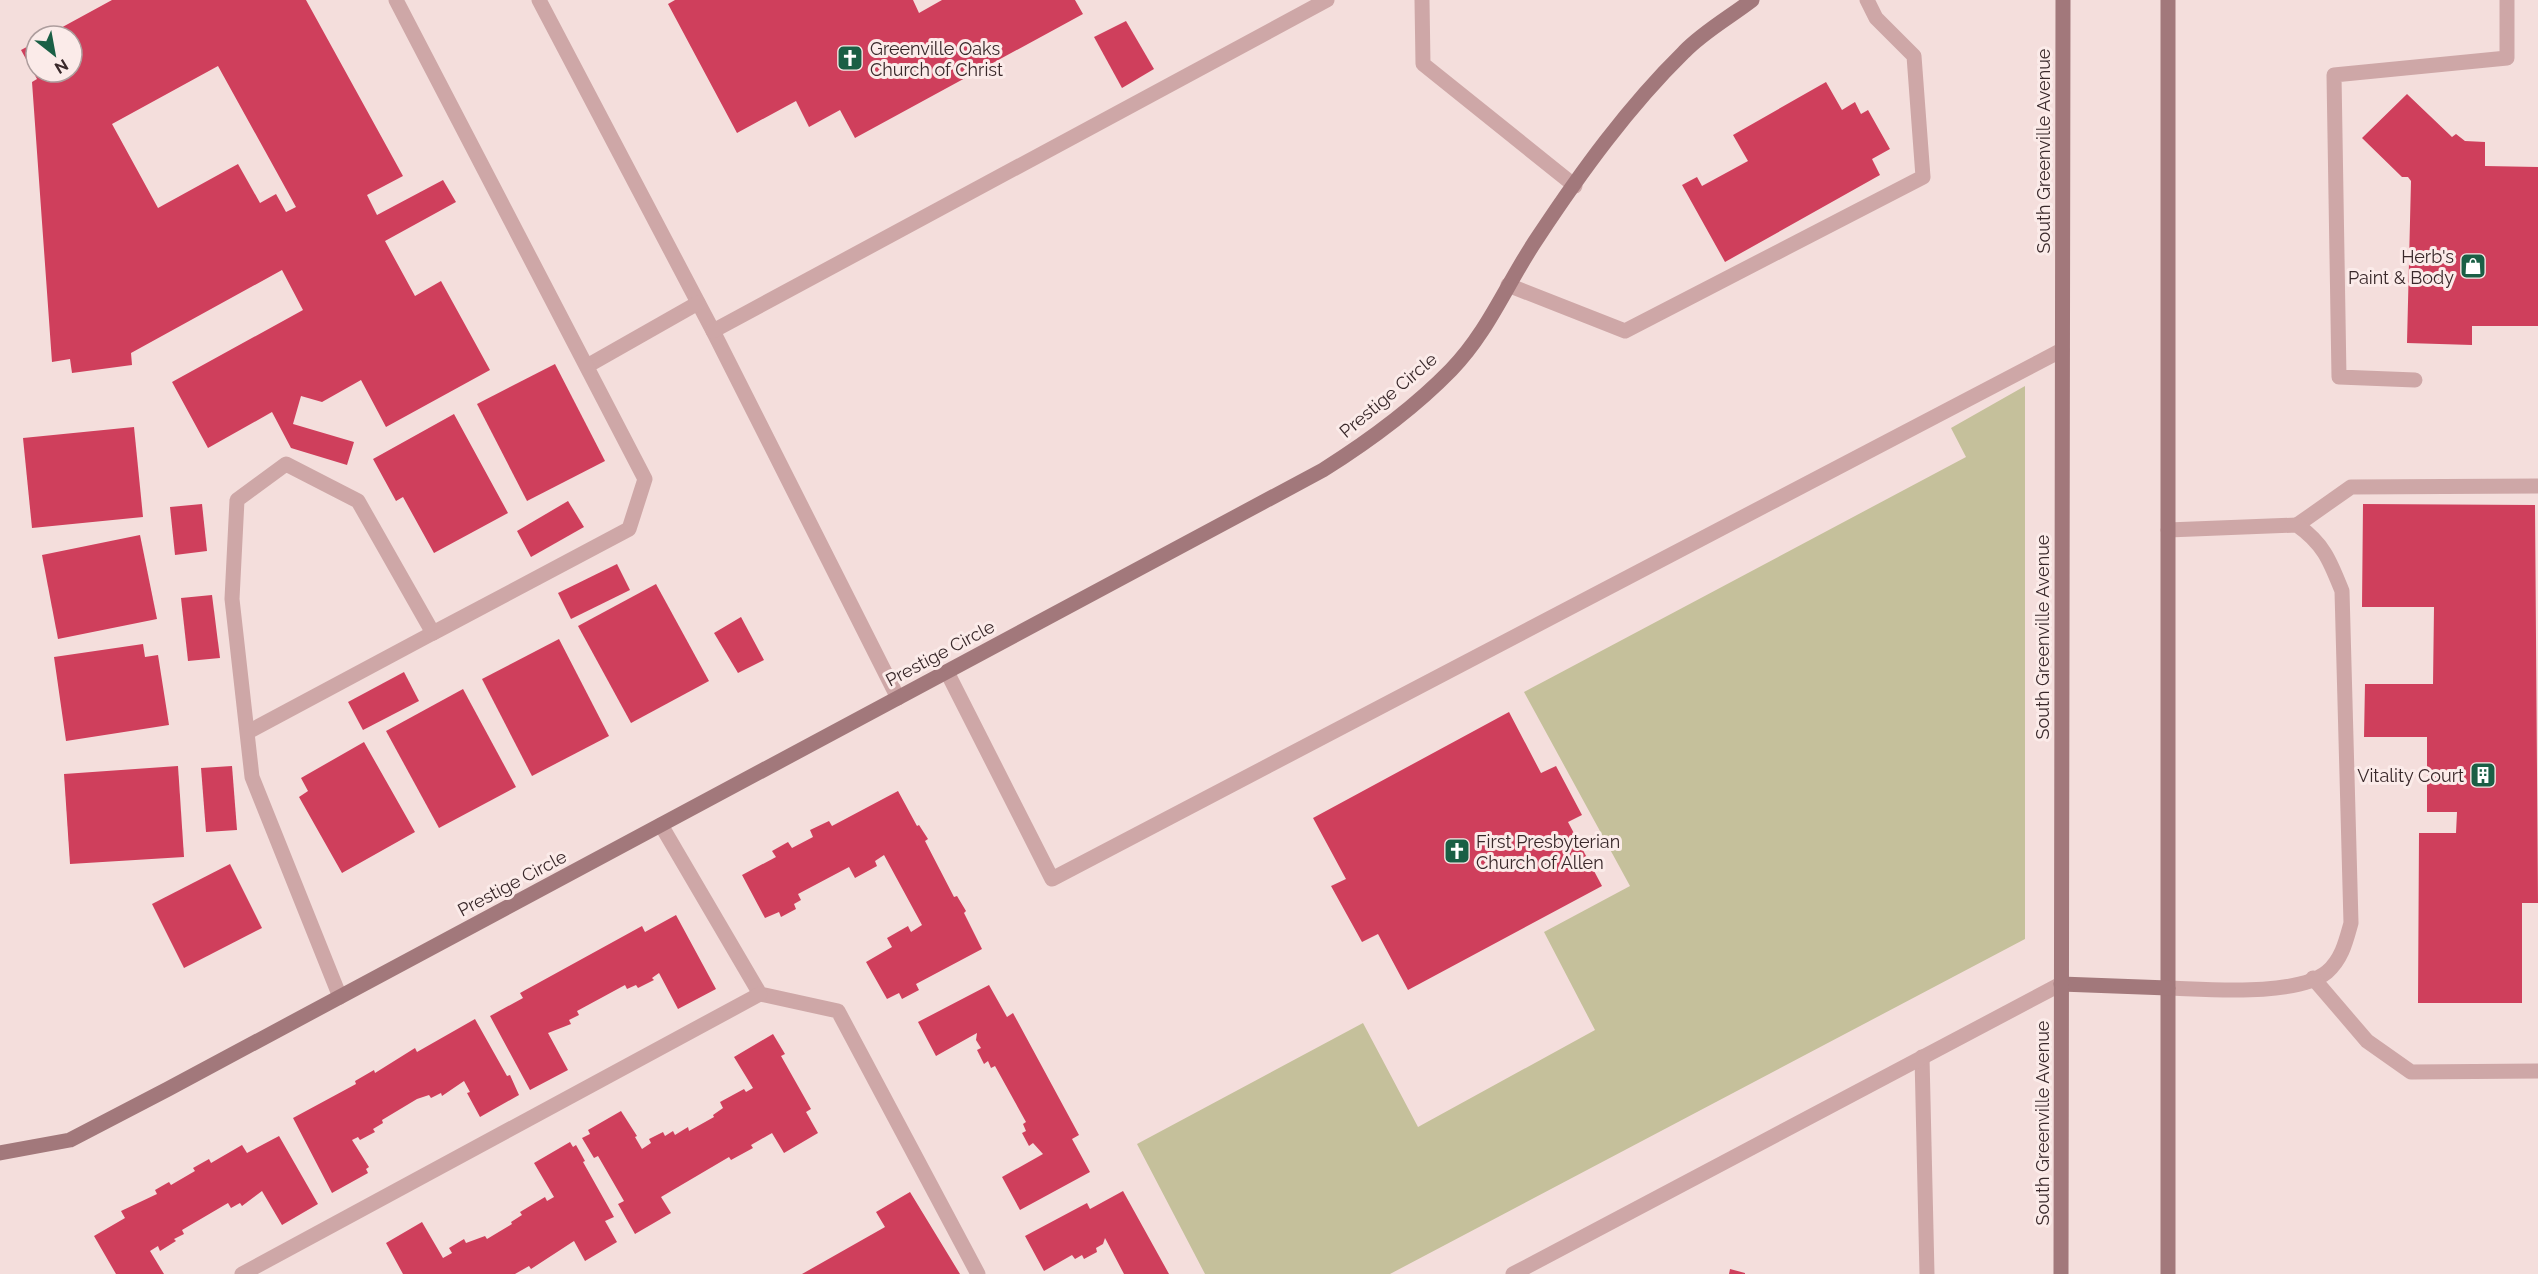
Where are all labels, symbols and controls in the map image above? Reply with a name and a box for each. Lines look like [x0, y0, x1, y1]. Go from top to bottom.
north arrow [24, 24, 84, 84]
place label: Greenville Oaks Church of Christ [870, 38, 1003, 80]
church icon: Greenville Oaks Church of Christ [835, 43, 865, 73]
street label: South Greenville Avenue [2033, 48, 2054, 253]
text: N [51, 55, 72, 78]
place label: Herb's Paint & Body [2348, 246, 2454, 288]
shop icon: Herb's Paint & Body [2458, 251, 2488, 281]
street label: Prestige Circle [1335, 348, 1441, 442]
street label: South Greenville Avenue [2032, 534, 2053, 739]
street label: Prestige Circle [882, 615, 998, 691]
building icon: Vitality Court [2468, 760, 2498, 790]
place label: Vitality Court [2357, 765, 2464, 786]
place label: First Presbyterian Church of Allen [1476, 831, 1620, 873]
church icon: First Presbyterian Church of Allen [1442, 836, 1472, 866]
street label: Prestige Circle [454, 845, 570, 921]
street label: South Greenville Avenue [2032, 1020, 2053, 1225]

